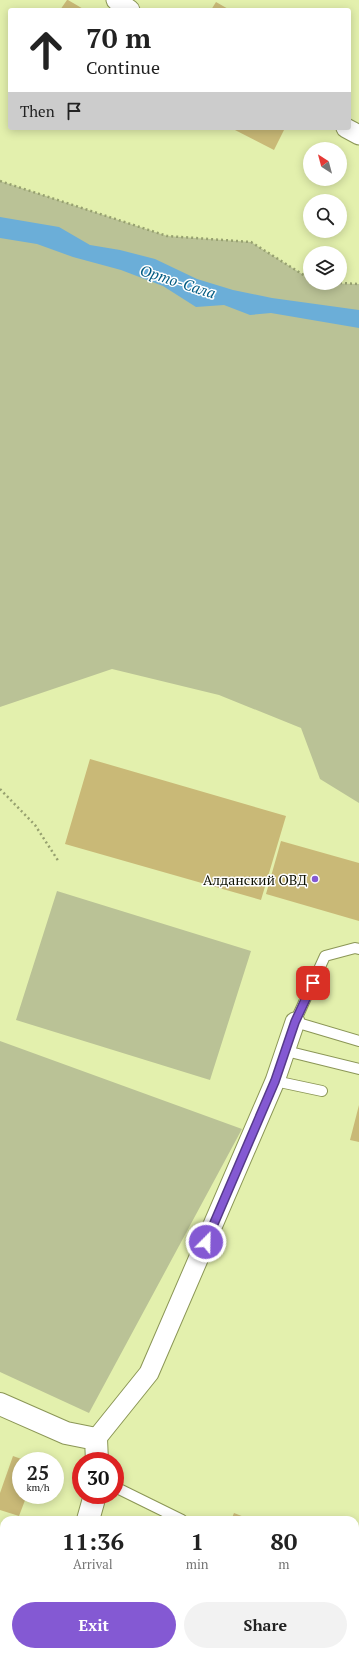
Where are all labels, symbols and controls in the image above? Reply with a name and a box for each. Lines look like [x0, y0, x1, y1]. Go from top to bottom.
text: 70 m [86, 19, 151, 56]
icon: ahead [20, 24, 72, 76]
text: Continue [86, 55, 160, 79]
icon: arrive [63, 100, 85, 122]
text: Then [20, 101, 55, 121]
north arrow [303, 142, 347, 186]
map controls [303, 142, 347, 290]
button: search [303, 194, 347, 238]
button: layers [303, 246, 347, 290]
water label: Орто-Сала [138, 259, 218, 303]
place label: Алданский ОВД [203, 870, 307, 889]
marker: Алданский ОВД [310, 874, 320, 884]
pin [296, 966, 330, 1000]
icon: arrive [302, 972, 324, 994]
position arrow [185, 1221, 227, 1263]
speed limit sign: 30 [72, 1452, 124, 1504]
text: 25 [27, 1459, 49, 1486]
text: km/h [26, 1481, 50, 1494]
text: 11:36 [62, 1525, 124, 1557]
text: 1 [190, 1525, 204, 1557]
text: 80 [270, 1525, 297, 1557]
text: Arrival [73, 1555, 113, 1573]
text: min [186, 1555, 209, 1573]
text: m [278, 1555, 289, 1573]
button: Exit [12, 1602, 176, 1648]
button: Share [184, 1602, 347, 1648]

